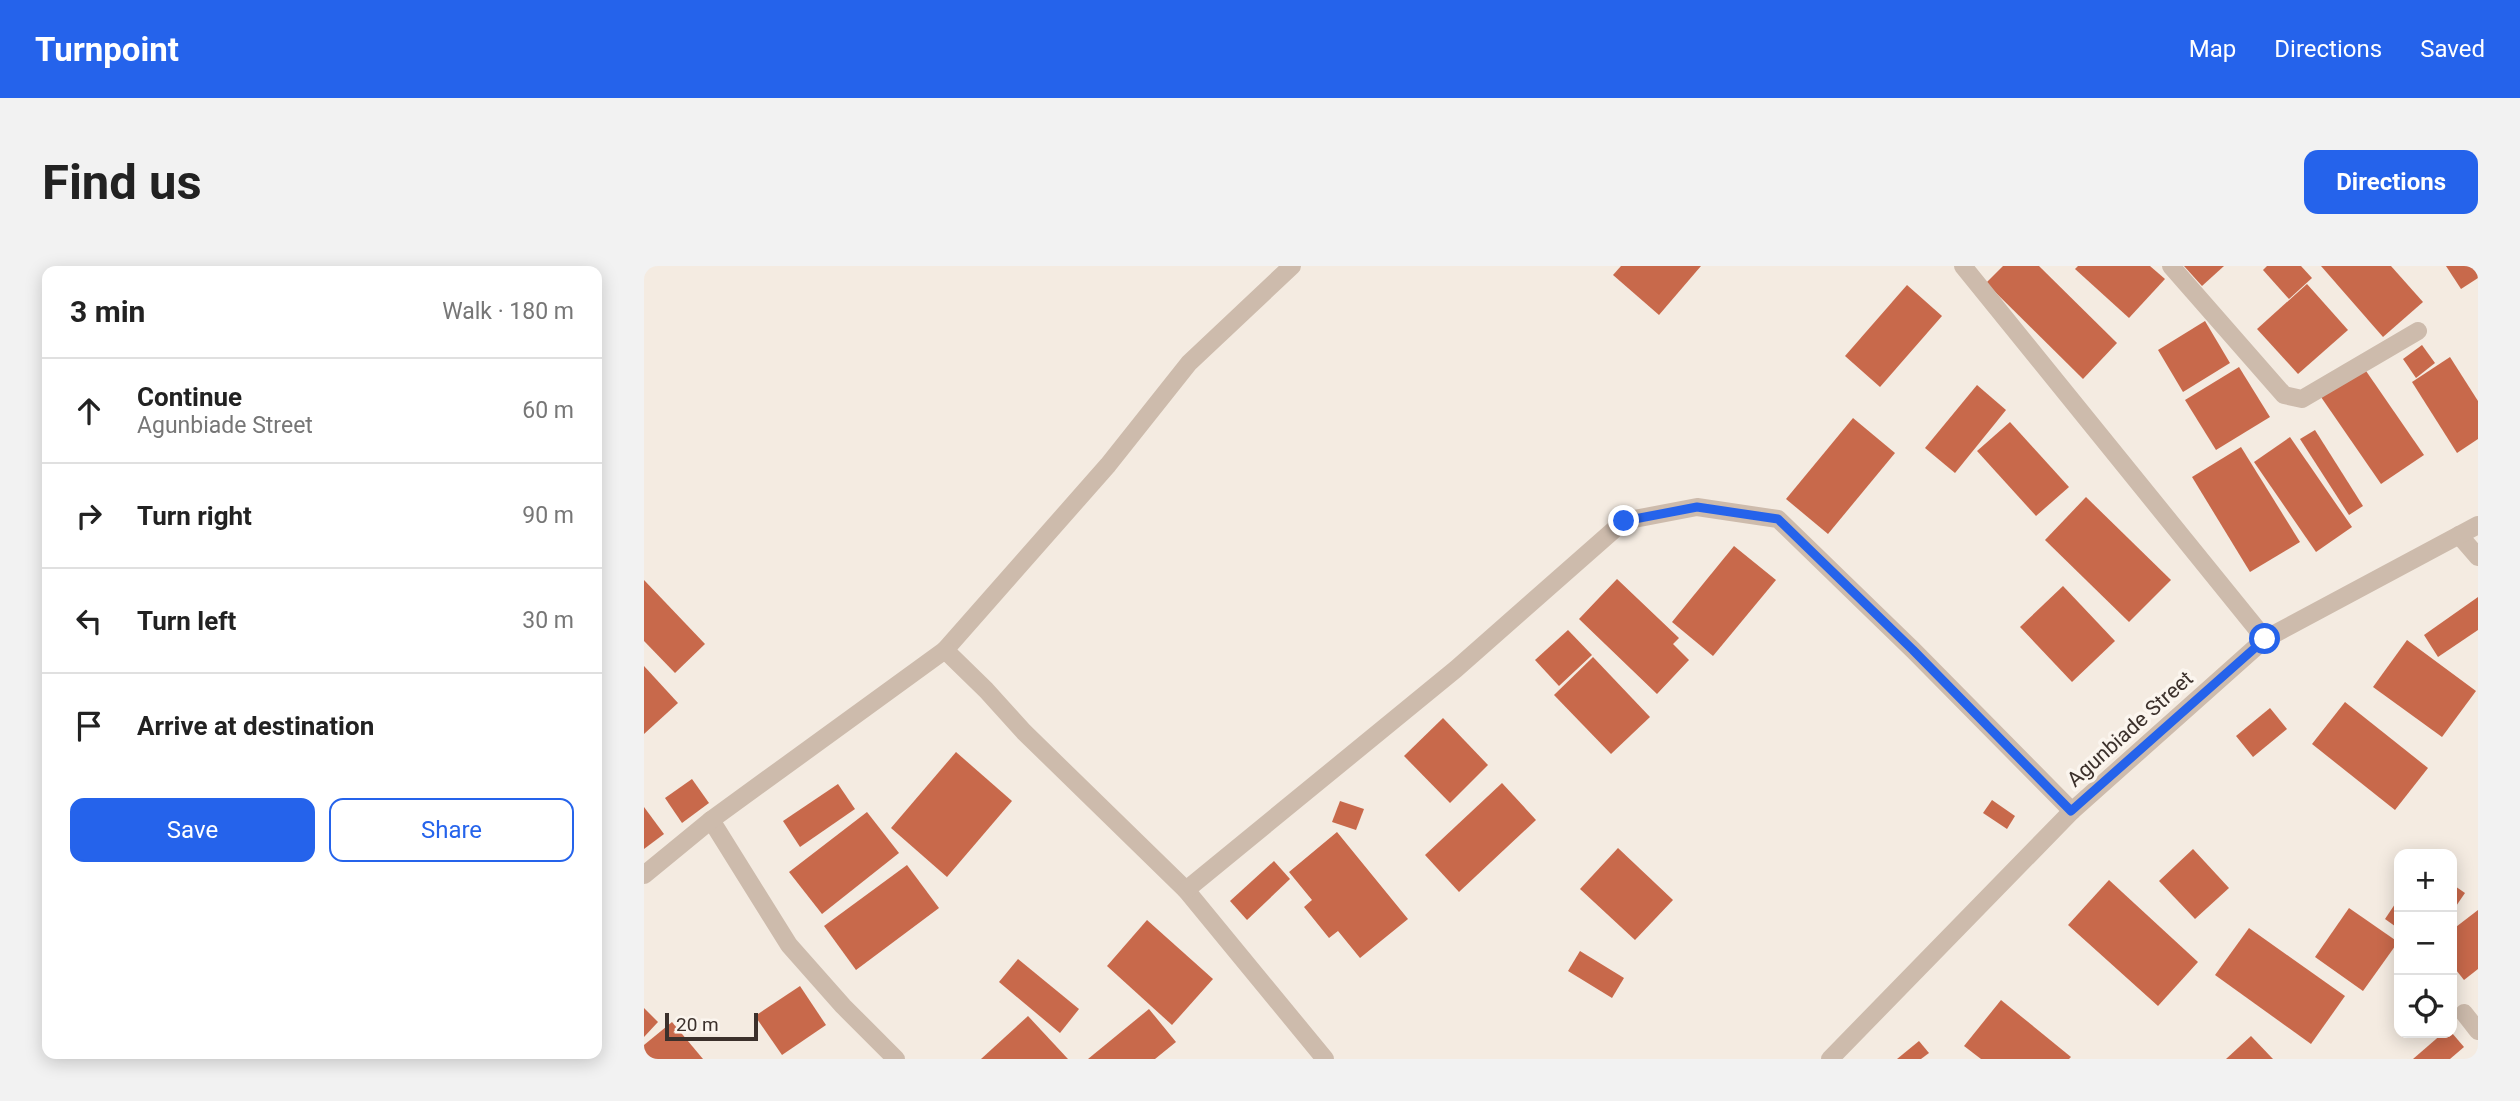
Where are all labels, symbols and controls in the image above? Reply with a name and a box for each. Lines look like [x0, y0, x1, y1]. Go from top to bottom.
text: Turnpoint [35, 30, 179, 69]
text: Map [2189, 35, 2236, 63]
text: Directions [2274, 35, 2382, 63]
text: Saved [2420, 35, 2485, 63]
button: Directions [2304, 150, 2478, 214]
text: Find us [42, 154, 202, 211]
text: 3 min [70, 294, 145, 329]
text: Walk · 180 m [442, 298, 574, 325]
text: Continue [137, 382, 242, 412]
icon: ahead [70, 392, 108, 430]
text: 60 m [522, 397, 574, 424]
text: Agunbiade Street [137, 412, 313, 439]
icon: right [70, 497, 108, 535]
text: Turn right [137, 501, 252, 531]
text: 90 m [522, 502, 574, 529]
route end [1608, 505, 1639, 536]
icon: left [70, 602, 108, 640]
text: Turn left [137, 606, 236, 636]
text: 30 m [522, 607, 574, 634]
route start [2249, 623, 2280, 654]
street label: Agunbiade Street [2062, 666, 2198, 792]
icon: arrive [70, 707, 108, 745]
text: Arrive at destination [137, 711, 374, 741]
button: Save [70, 798, 315, 862]
button: Share [329, 798, 574, 862]
map controls [2394, 849, 2457, 1038]
button: + [2394, 849, 2457, 912]
button: − [2394, 912, 2457, 975]
button: locate [2394, 975, 2457, 1038]
scale bar [665, 1010, 758, 1042]
text: 20 m [676, 1013, 719, 1036]

